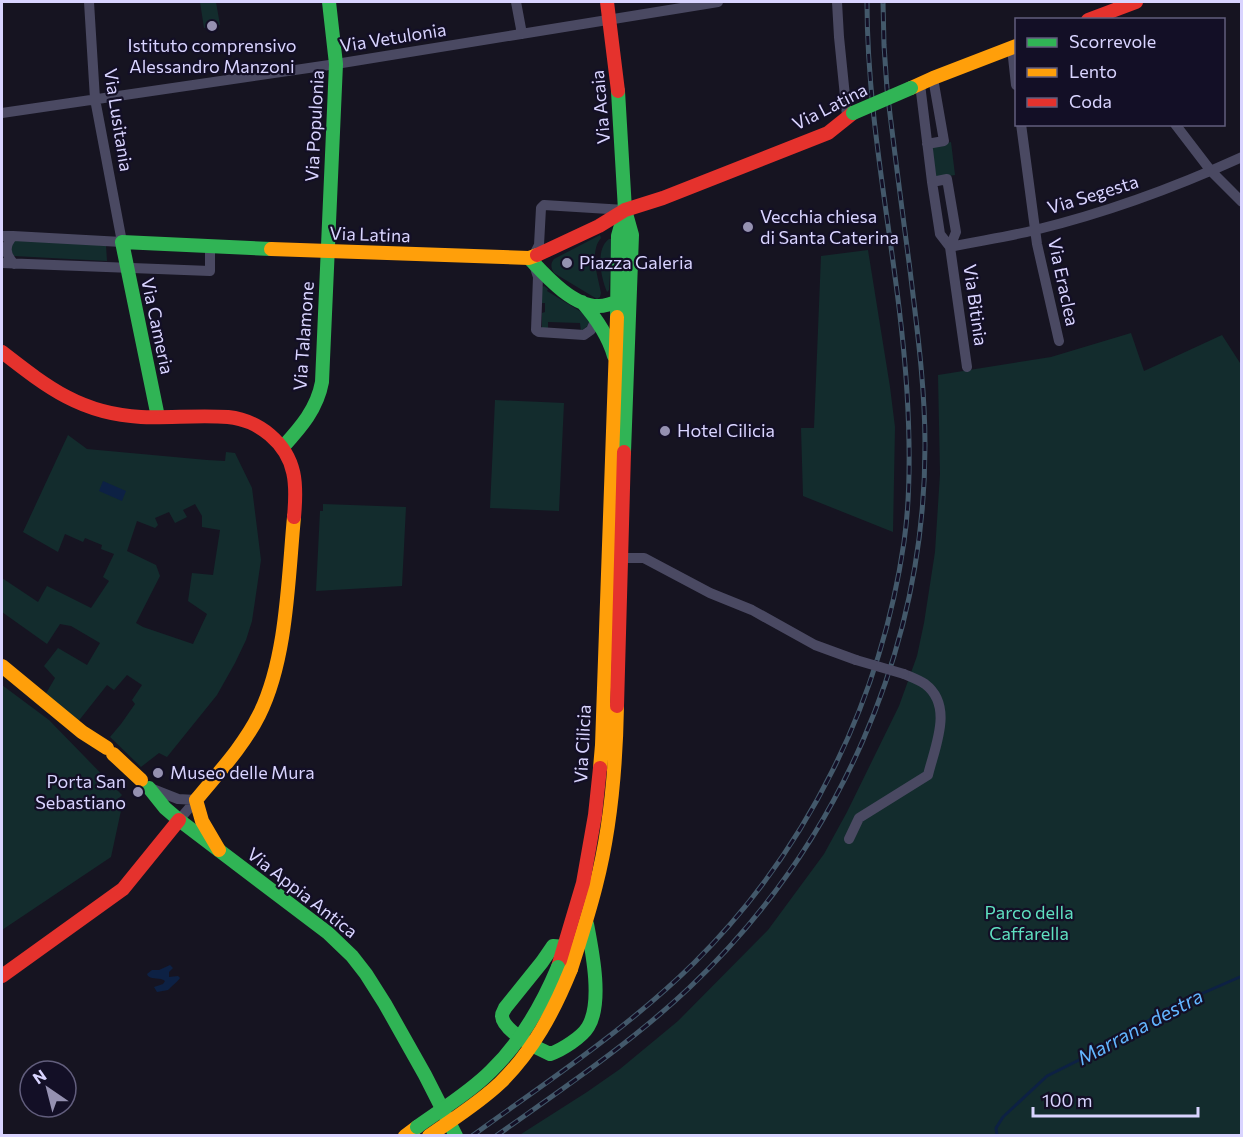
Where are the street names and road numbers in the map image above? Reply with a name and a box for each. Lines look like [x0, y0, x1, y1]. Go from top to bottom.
street label: Via Vetulonia [338, 18, 448, 56]
street label: Via Lusitania [100, 67, 138, 173]
street label: Via Populonia [300, 69, 328, 182]
street label: Via Acaia [586, 69, 614, 145]
street label: Via Latina [788, 78, 871, 134]
street label: Via Segesta [1045, 170, 1141, 218]
street label: Via Latina [329, 222, 411, 246]
street label: Via Eraclea [1044, 236, 1084, 328]
street label: Via Bitinia [959, 263, 993, 347]
street label: Via Cameria [137, 276, 179, 376]
street label: Via Talamone [288, 281, 318, 391]
street label: Via Cilicia [569, 704, 595, 784]
street label: Via Appia Antica [243, 842, 362, 942]

